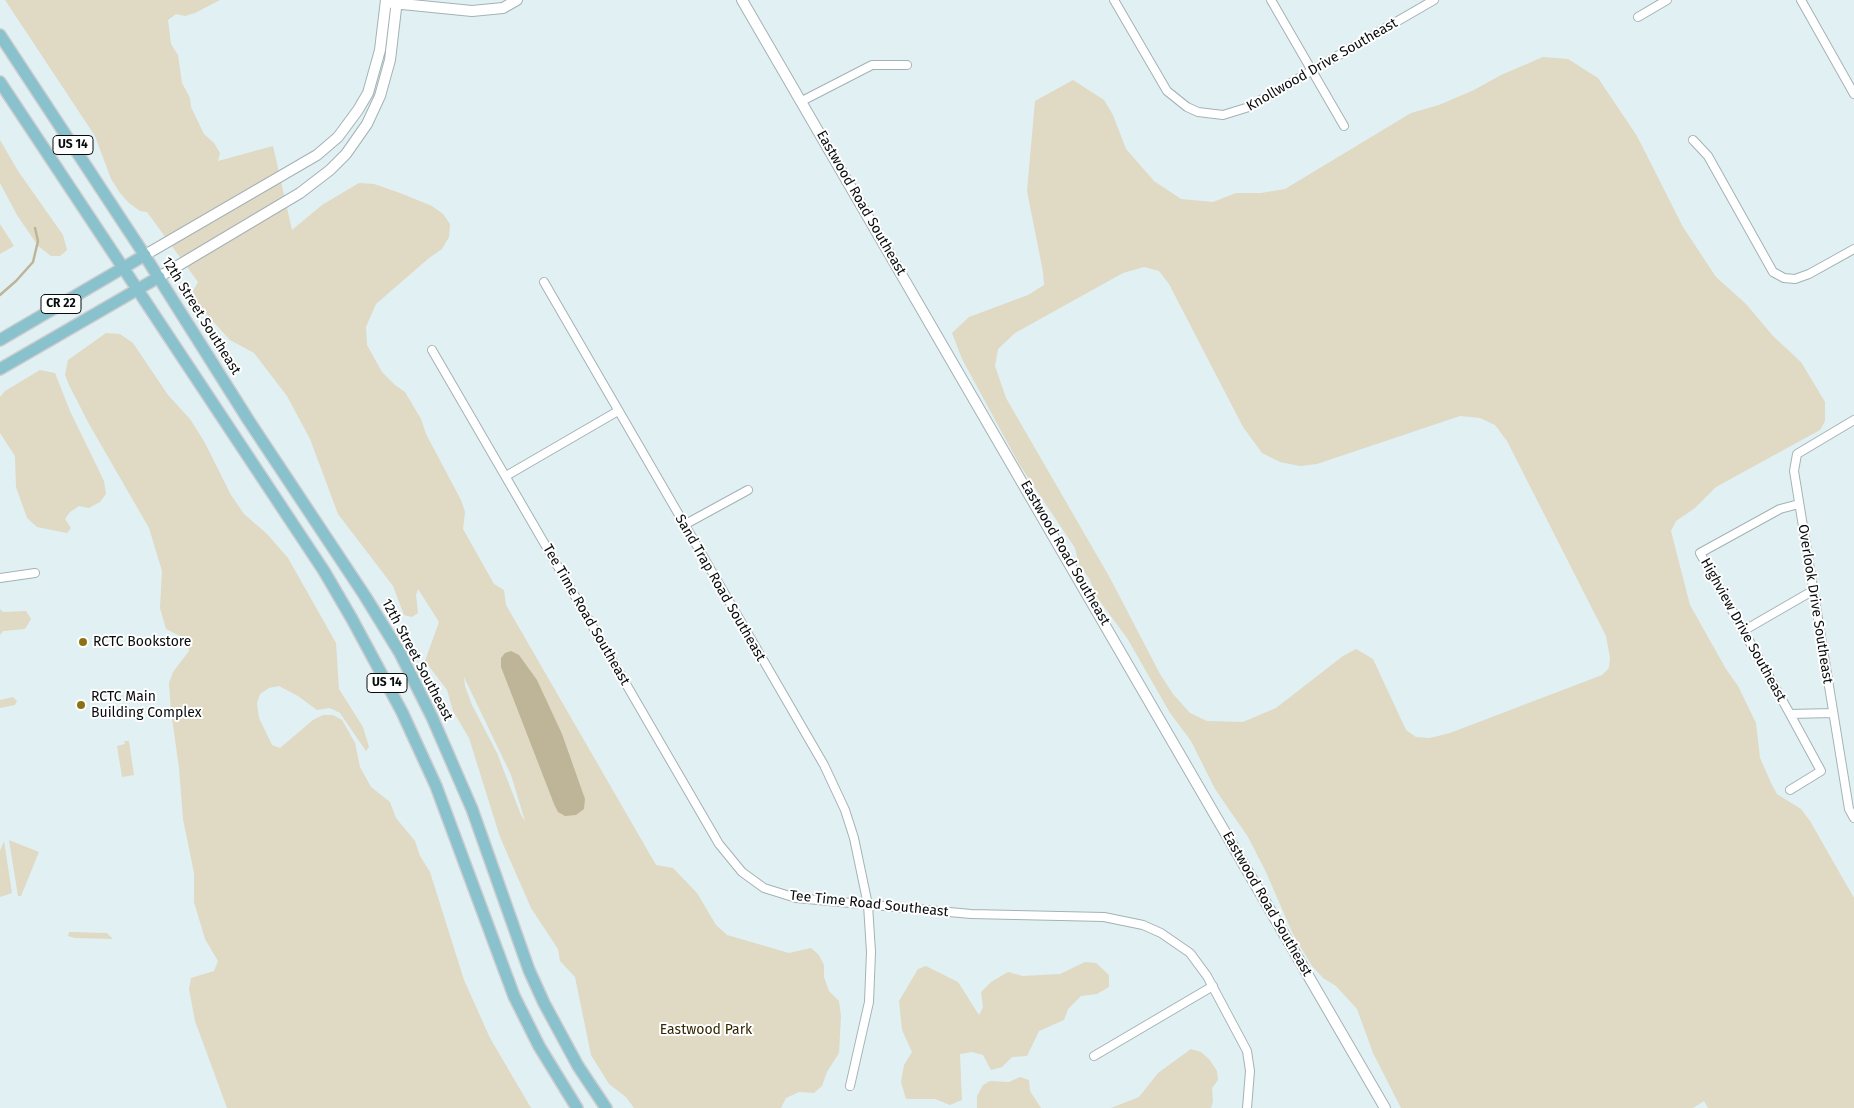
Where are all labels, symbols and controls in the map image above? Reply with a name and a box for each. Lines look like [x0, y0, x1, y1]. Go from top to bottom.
street label: Knollwood Drive Southeast [1243, 15, 1401, 115]
street label: Eastwood Road Southeast [813, 128, 909, 278]
road number: US 14 [53, 136, 93, 154]
street label: 12th Street Southeast [158, 254, 244, 378]
road number: CR 22 [41, 294, 81, 314]
street label: Eastwood Road Southeast [1017, 478, 1113, 628]
street label: Sand Trap Road Southeast [671, 512, 769, 664]
street label: Overlook Drive Southeast [1794, 523, 1836, 685]
street label: Tee Time Road Southeast [539, 542, 633, 688]
street label: Highview Drive Southeast [1697, 555, 1789, 705]
street label: 12th Street Southeast [378, 596, 456, 724]
place label: RCTC Bookstore [93, 634, 191, 650]
marker: RCTC Bookstore [77, 636, 89, 648]
road number: US 14 [367, 674, 407, 692]
place label: RCTC Main Building Complex [91, 689, 202, 722]
marker: RCTC Main Building Complex [75, 699, 87, 711]
street label: Eastwood Road Southeast [1219, 829, 1315, 979]
street label: Tee Time Road Southeast [789, 887, 949, 921]
park label: Eastwood Park [660, 1022, 752, 1038]

